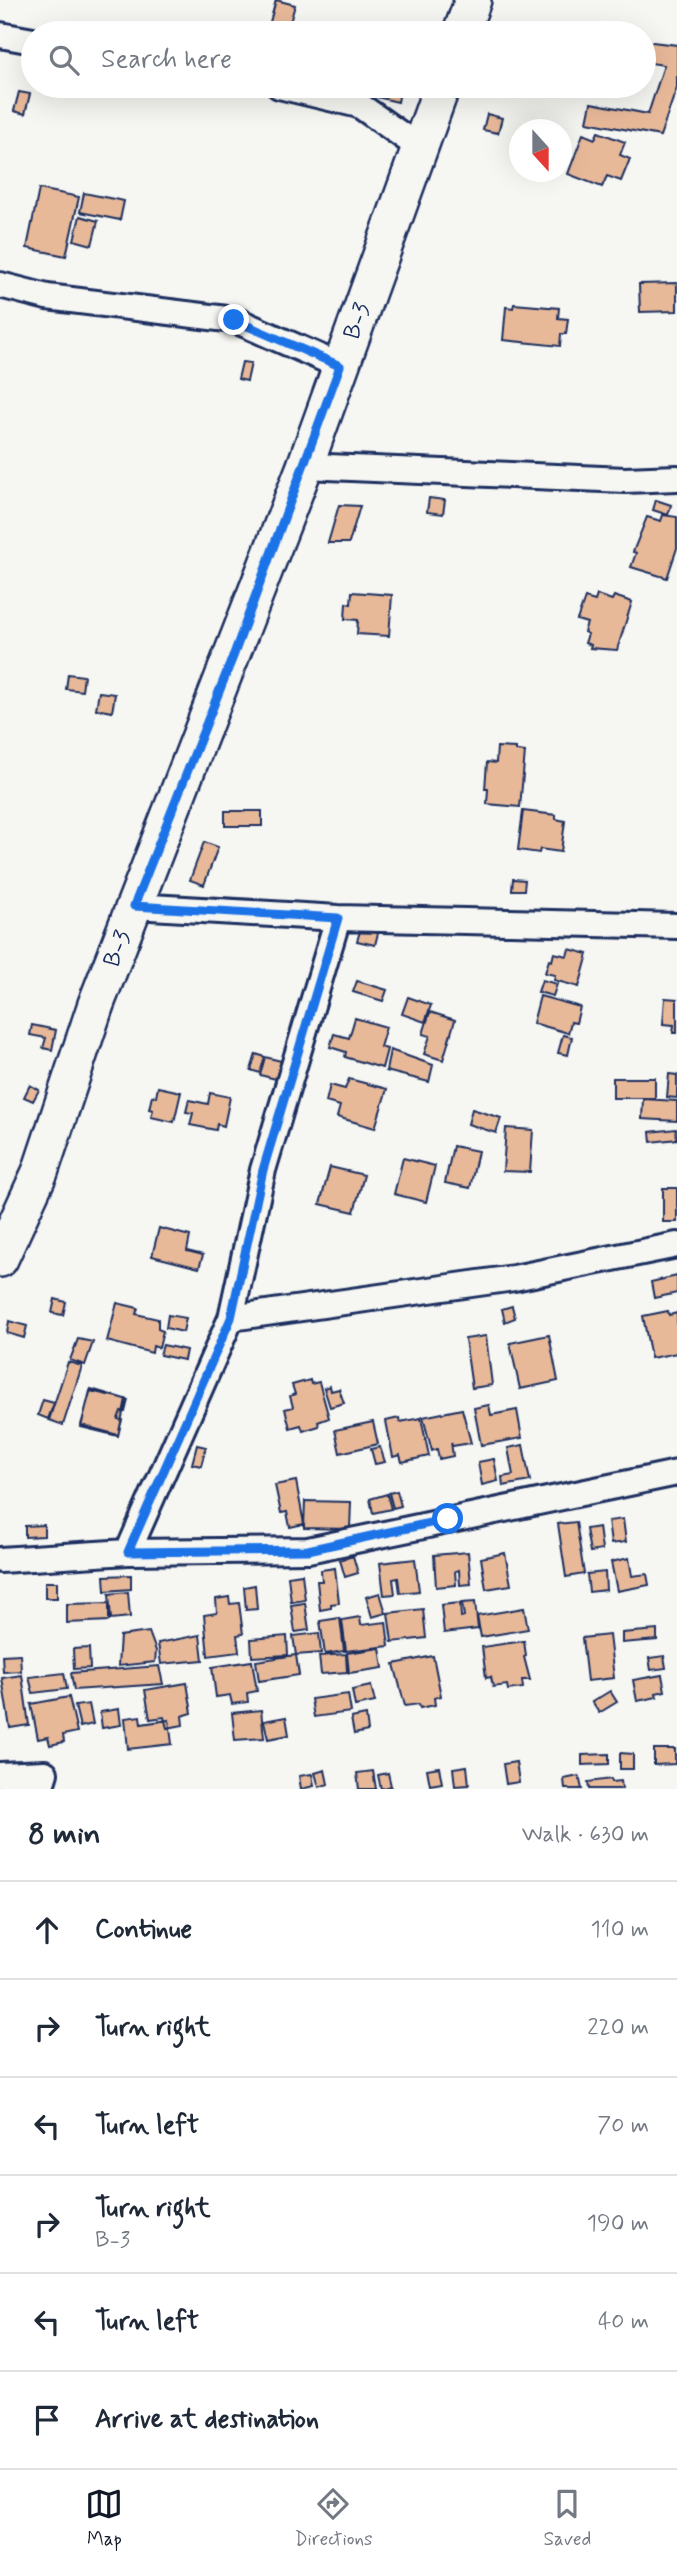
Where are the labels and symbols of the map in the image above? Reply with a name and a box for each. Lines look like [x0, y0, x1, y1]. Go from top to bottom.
north arrow [509, 119, 572, 182]
street label: B-3 [336, 298, 378, 344]
route end [218, 304, 249, 335]
street label: B-3 [96, 926, 139, 972]
route start [432, 1503, 463, 1534]

